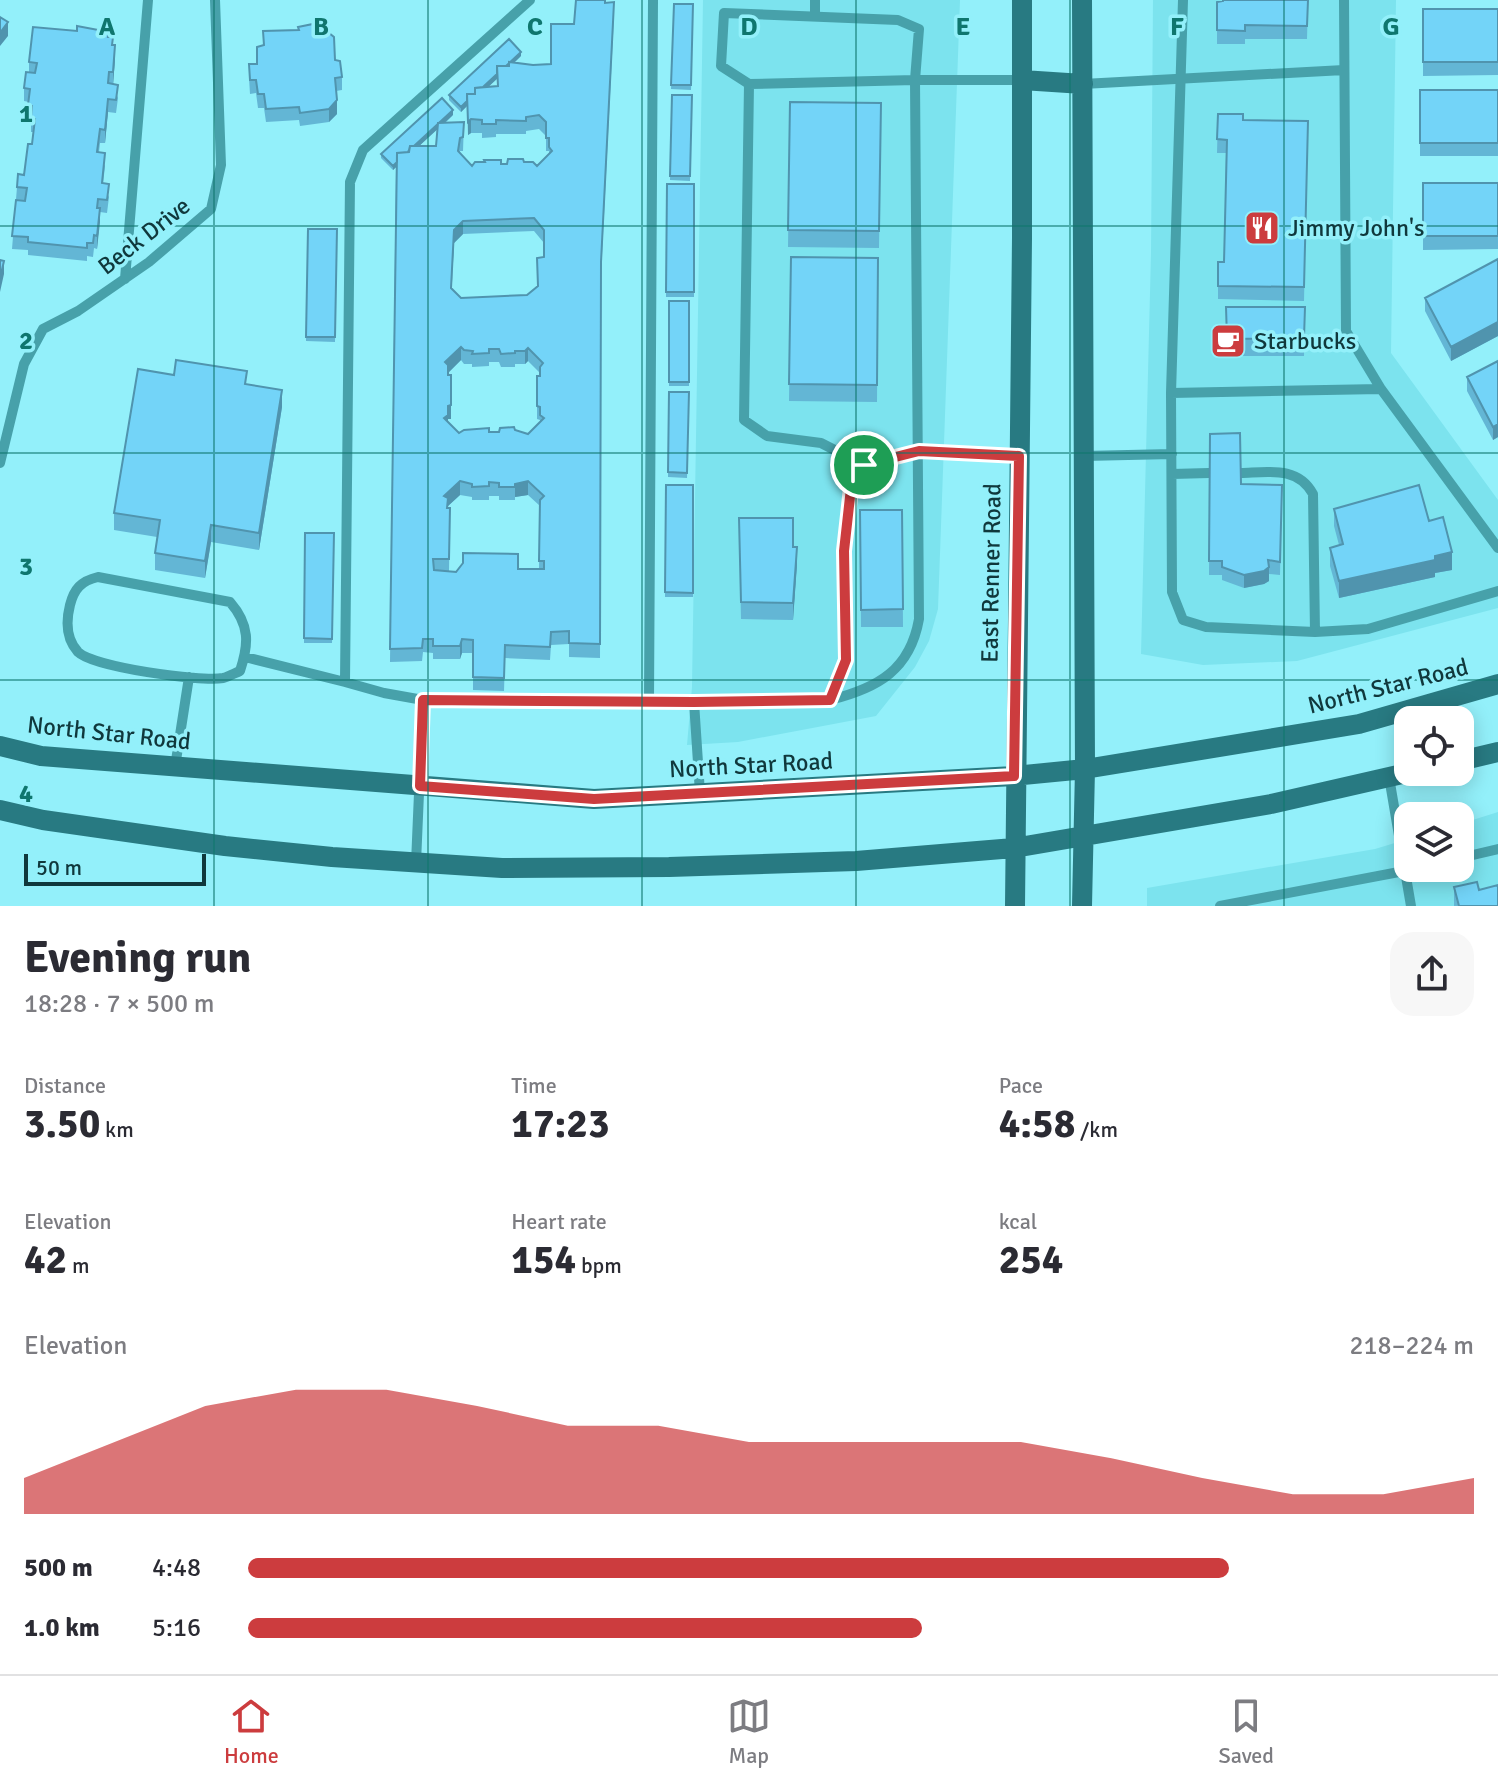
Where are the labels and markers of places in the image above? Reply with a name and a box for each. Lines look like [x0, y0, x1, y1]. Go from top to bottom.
restaurant icon: Jimmy John's [1243, 209, 1281, 247]
place label: Jimmy John's [1288, 213, 1424, 243]
cafe icon: Starbucks [1209, 322, 1247, 360]
place label: Starbucks [1254, 326, 1356, 356]
pin [830, 431, 898, 499]

